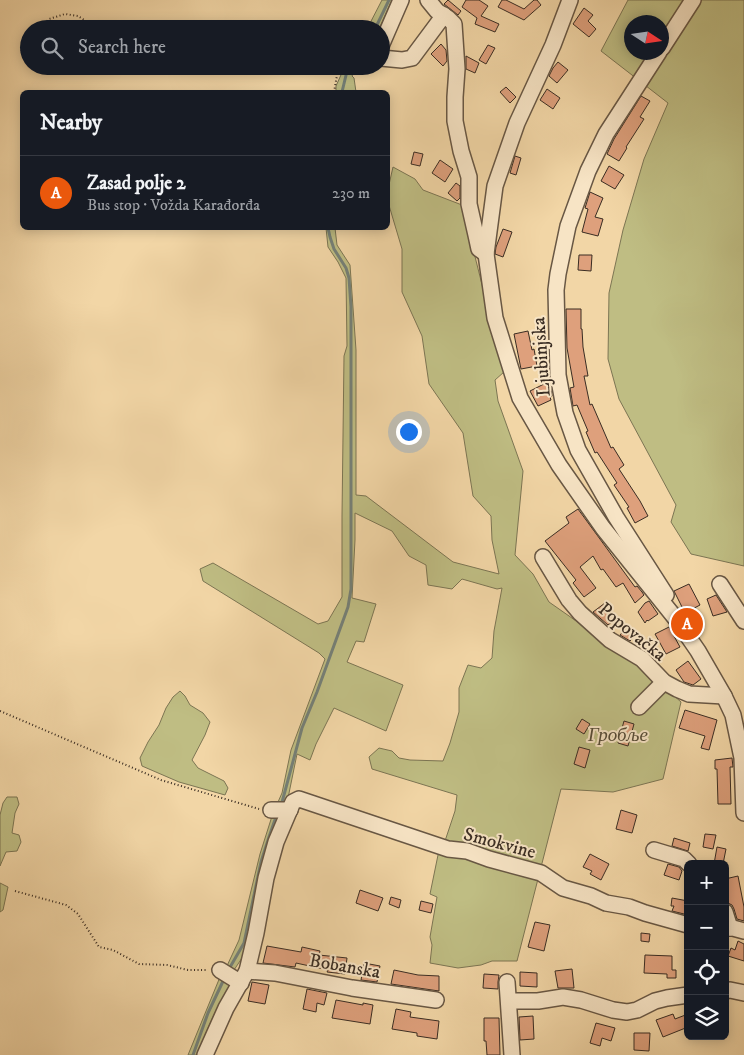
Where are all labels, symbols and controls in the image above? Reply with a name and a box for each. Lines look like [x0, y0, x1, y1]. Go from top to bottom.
north arrow [624, 15, 669, 60]
search box [20, 20, 390, 75]
icon: search [38, 34, 66, 62]
text: Search here [78, 36, 166, 59]
text: Nearby [40, 110, 102, 136]
text: Zasad polje 2 [87, 172, 186, 195]
text: A [51, 183, 61, 203]
text: 230 m [332, 183, 370, 203]
text: Bus stop · Vožda Karađorđa [87, 195, 260, 215]
street label: Ljubinjska [527, 316, 556, 397]
your location [396, 419, 422, 445]
street label: Popovačka [593, 598, 671, 667]
pin: A [671, 605, 703, 643]
park label: Гробље [587, 724, 648, 747]
street label: Smokvine [461, 823, 538, 864]
map controls [684, 860, 729, 1040]
button: + [684, 860, 729, 905]
button: − [684, 905, 729, 950]
street label: Bobanska [307, 949, 382, 984]
button: locate [684, 950, 729, 995]
button: layers [684, 995, 729, 1040]

